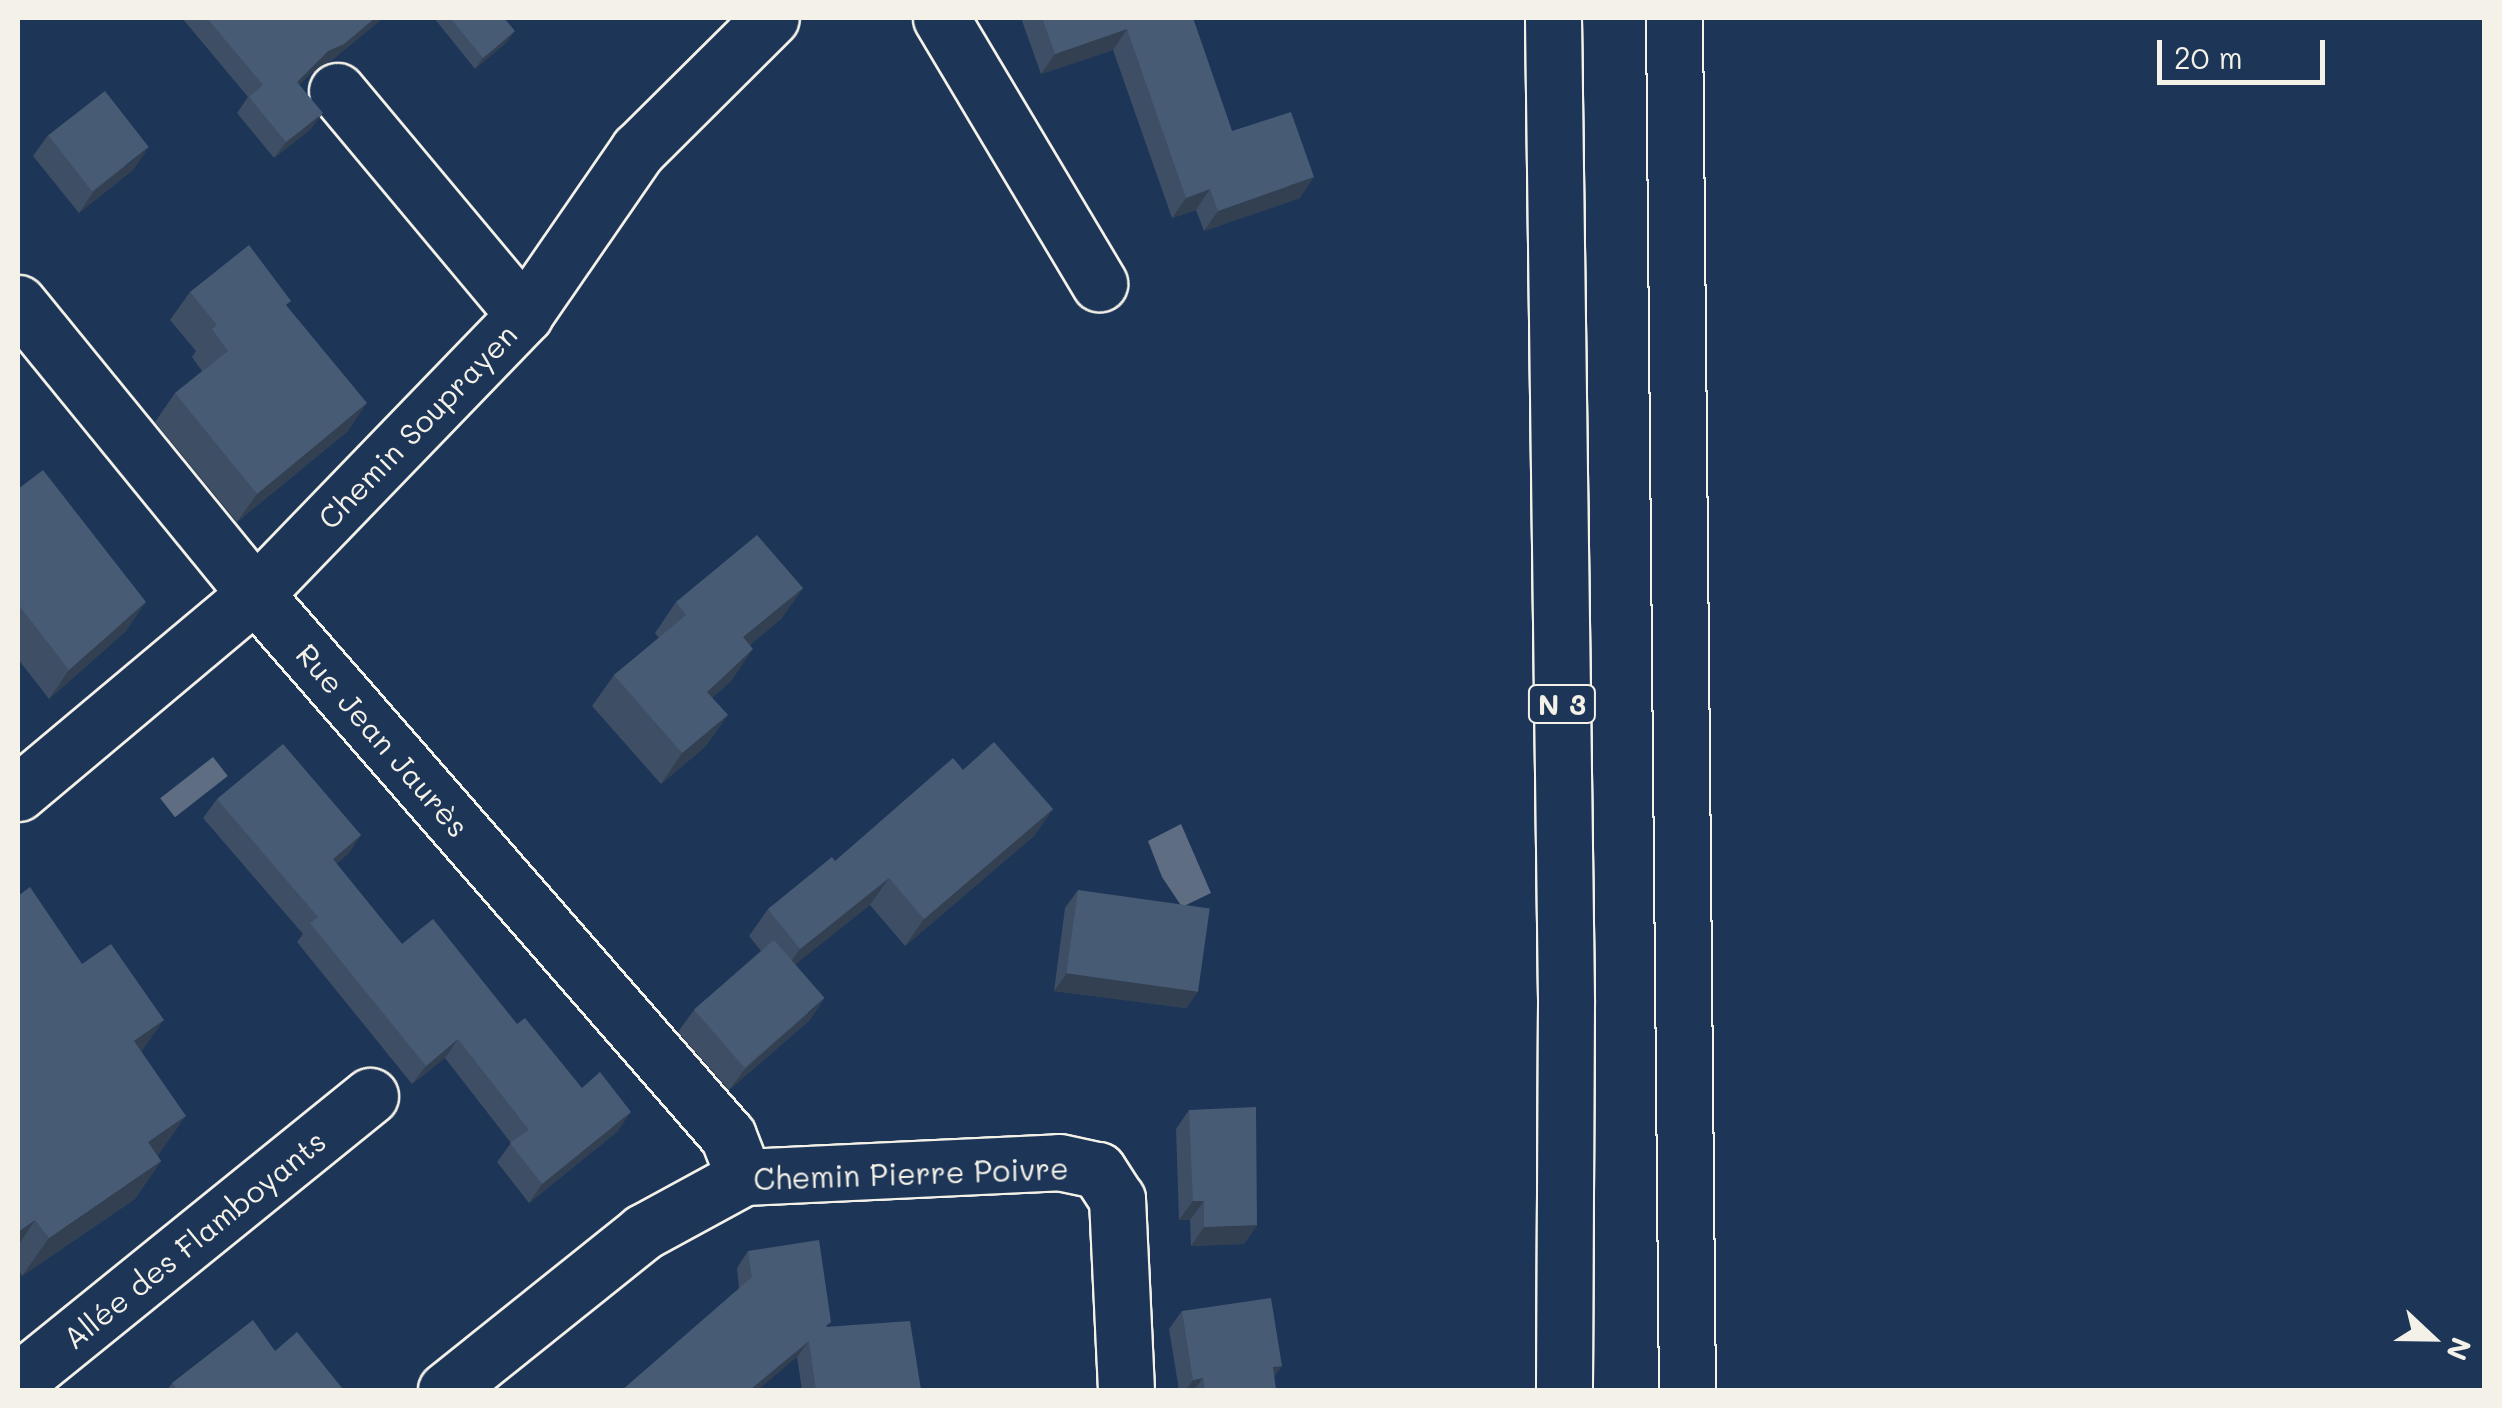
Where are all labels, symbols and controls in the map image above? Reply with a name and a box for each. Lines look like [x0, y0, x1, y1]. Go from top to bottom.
scale bar [2162, 20, 2330, 82]
text: 20 m [2174, 37, 2243, 77]
street label: Chemin Souprayen [310, 316, 524, 536]
street label: Rue Jean Jaurès [289, 636, 477, 844]
road number: N 3 [1527, 681, 1597, 727]
street label: Allée des Flamboyants [56, 1122, 332, 1356]
street label: Chemin Pierre Poivre [753, 1150, 1069, 1196]
north arrow [2382, 1288, 2482, 1388]
text: N [2439, 1333, 2480, 1366]

